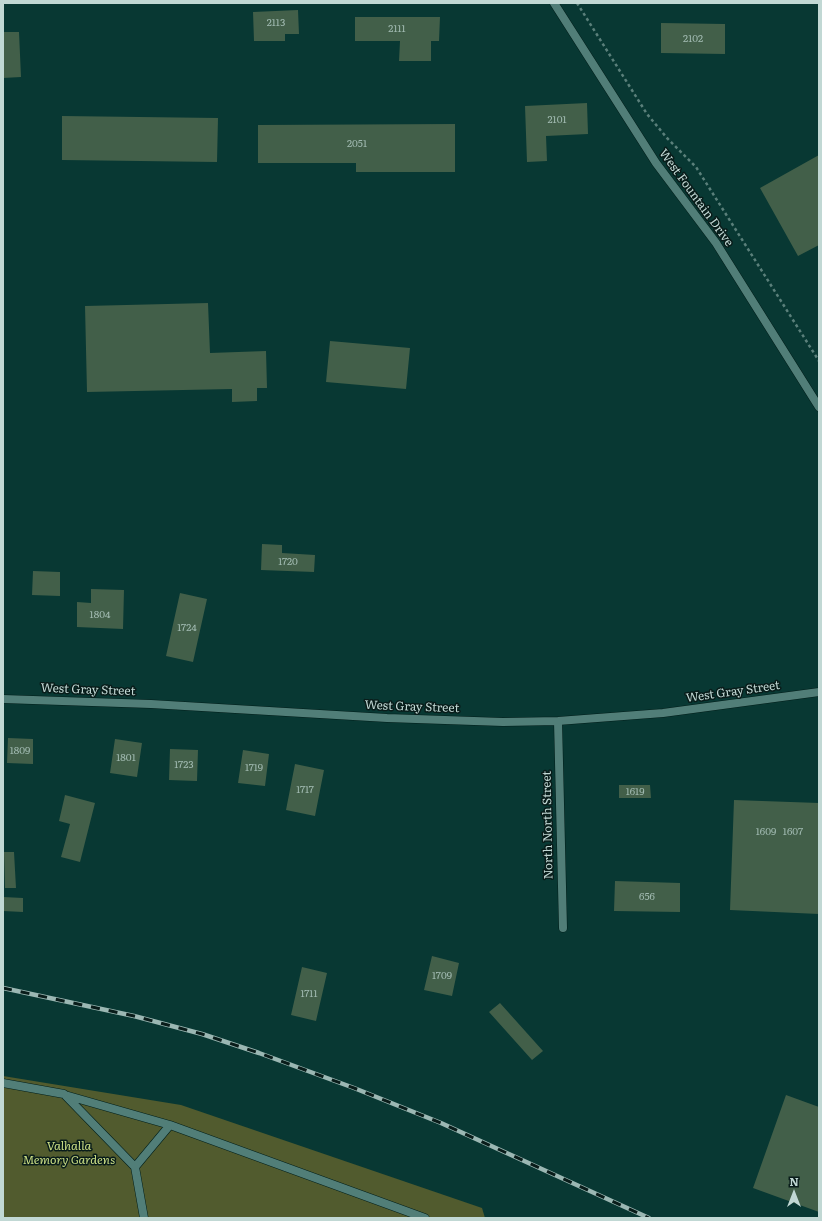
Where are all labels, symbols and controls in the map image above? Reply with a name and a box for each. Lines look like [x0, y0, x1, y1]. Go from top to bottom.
house number: 2113 [267, 17, 285, 29]
house number: 2111 [388, 23, 406, 35]
house number: 2102 [683, 33, 703, 45]
house number: 2101 [548, 114, 566, 126]
house number: 2051 [347, 138, 367, 150]
street label: West Fountain Drive [656, 147, 736, 249]
house number: 1720 [278, 556, 298, 568]
house number: 1804 [90, 609, 110, 621]
house number: 1724 [177, 622, 197, 634]
street label: West Gray Street [685, 678, 781, 706]
street label: West Gray Street [40, 681, 136, 699]
street label: West Gray Street [364, 698, 460, 716]
house number: 1809 [10, 745, 30, 757]
house number: 1801 [116, 752, 136, 764]
house number: 1723 [174, 759, 194, 771]
house number: 1719 [245, 762, 263, 774]
street label: North North Street [540, 771, 556, 879]
house number: 1717 [296, 784, 314, 796]
house number: 1619 [626, 786, 644, 798]
house number: 1609 [756, 826, 776, 838]
house number: 1607 [783, 826, 803, 838]
house number: 656 [639, 891, 655, 903]
house number: 1709 [432, 970, 452, 982]
house number: 1711 [301, 988, 317, 1000]
park label: Valhalla Memory Gardens [23, 1139, 115, 1167]
north arrow [774, 1173, 814, 1213]
text: N [789, 1173, 799, 1189]

